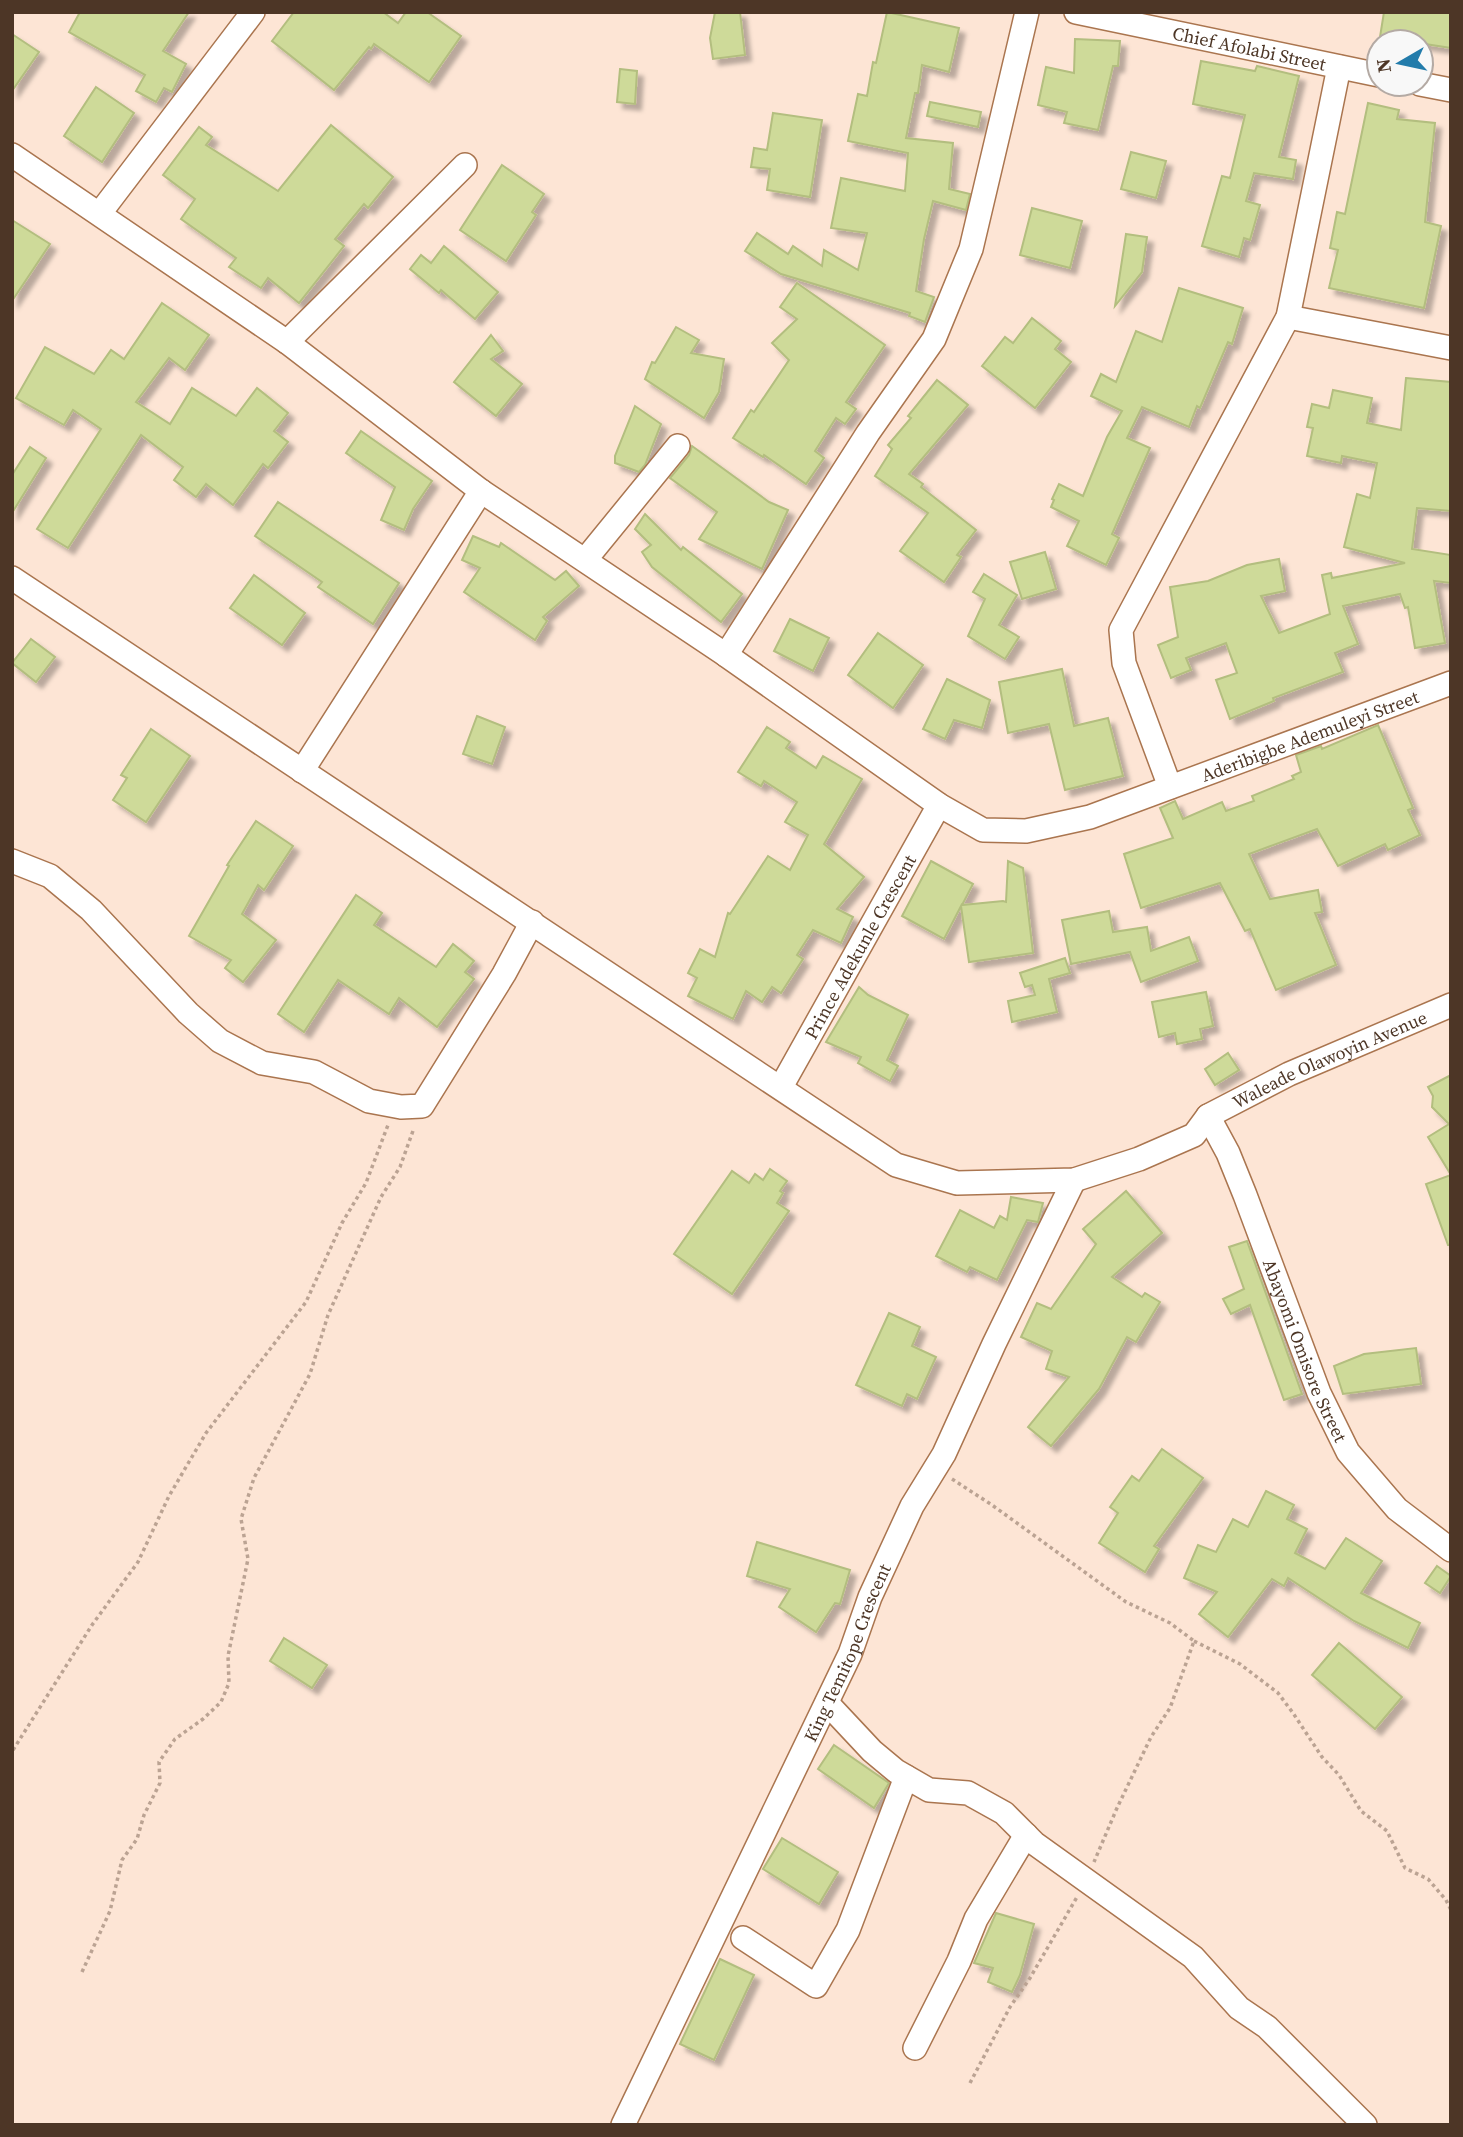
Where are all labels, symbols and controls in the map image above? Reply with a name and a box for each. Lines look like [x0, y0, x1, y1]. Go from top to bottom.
street label: Chief Afolabi Street [1170, 20, 1328, 76]
north arrow [1365, 28, 1435, 98]
text: N [1369, 57, 1397, 75]
street label: Aderibigbe Ademuleyi Street [1198, 684, 1422, 787]
street label: Prince Adekunle Crescent [798, 850, 921, 1043]
street label: Waleade Olawoyin Avenue [1228, 1004, 1431, 1114]
street label: Abayomi Omisore Street [1257, 1255, 1354, 1446]
street label: King Temitope Crescent [797, 1559, 896, 1746]

